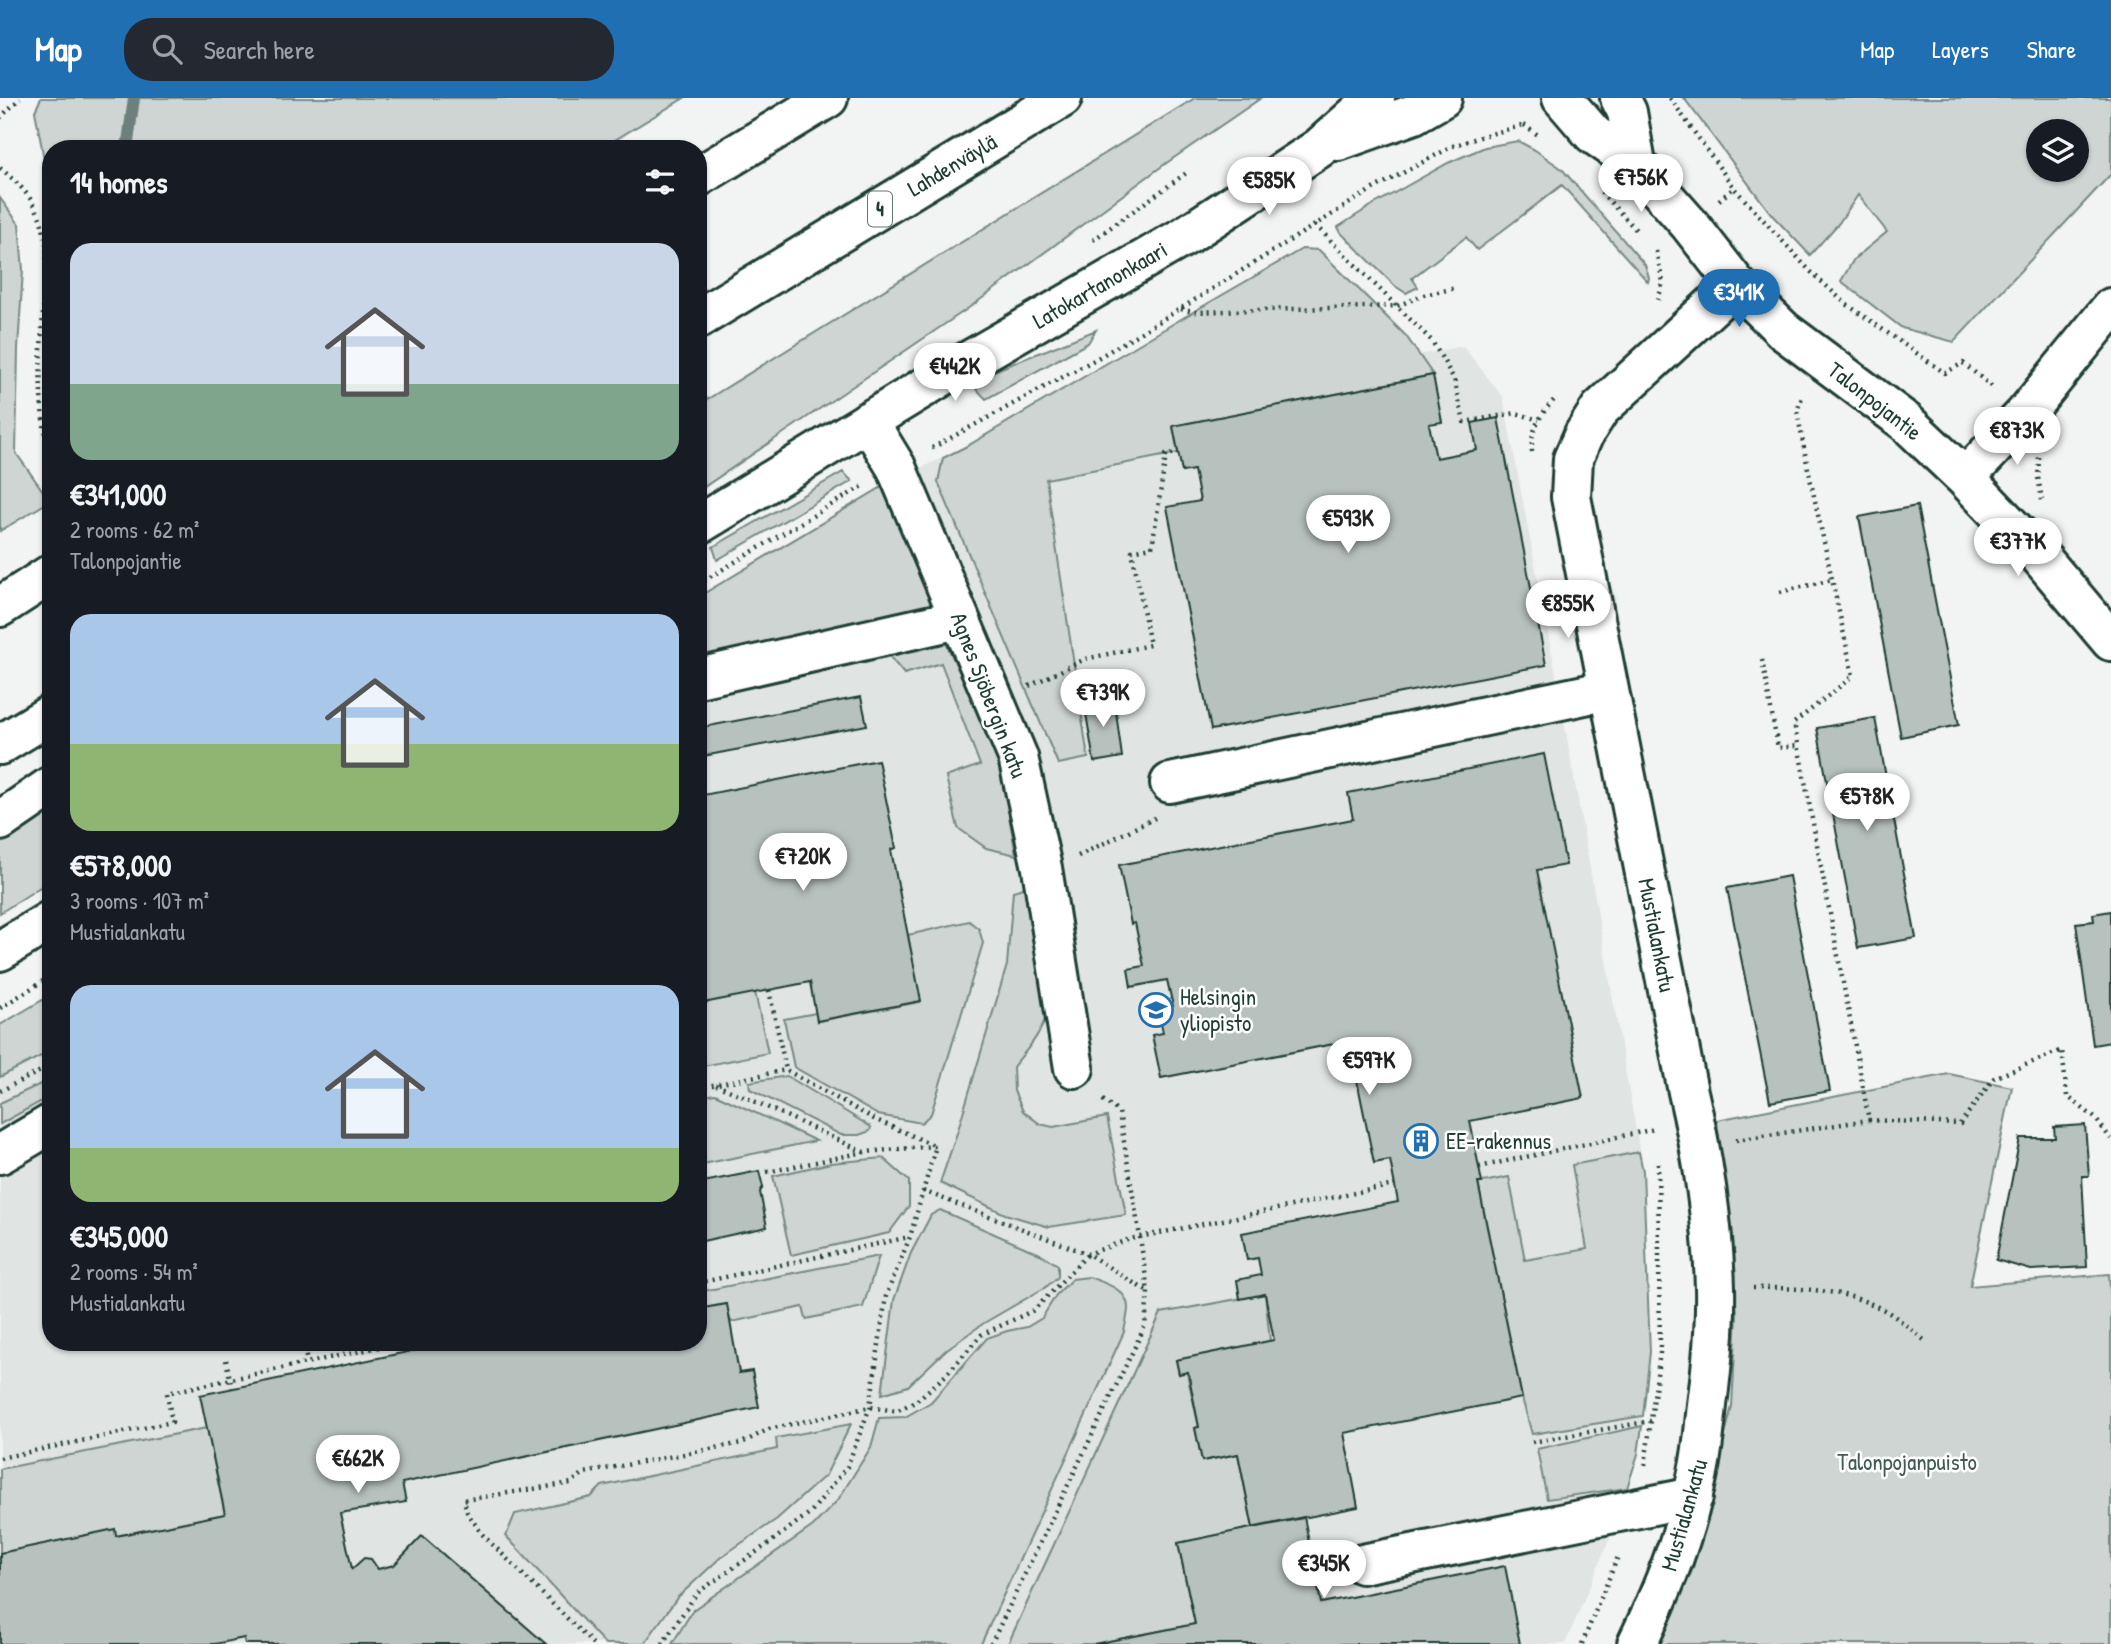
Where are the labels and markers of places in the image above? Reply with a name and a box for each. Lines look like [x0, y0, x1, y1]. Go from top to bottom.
pin: €756K [1592, 155, 1690, 214]
pin: €585K [1220, 158, 1318, 217]
pin: €341K [1690, 270, 1788, 329]
pin: €442K [906, 344, 1004, 403]
pin: €873K [1968, 408, 2066, 467]
pin: €593K [1299, 496, 1397, 555]
pin: €377K [1969, 518, 2067, 578]
pin: €855K [1519, 580, 1617, 640]
pin: €739K [1054, 670, 1152, 729]
pin: €578K [1818, 774, 1916, 833]
pin: €720K [754, 834, 852, 893]
place label: Helsingin yliopisto [1180, 981, 1256, 1038]
school or university icon: Helsingin yliopisto [1137, 991, 1175, 1029]
pin: €597K [1320, 1038, 1418, 1097]
building icon: EE-rakennus [1402, 1122, 1440, 1160]
place label: EE-rakennus [1446, 1125, 1551, 1156]
pin: €662K [309, 1436, 407, 1495]
pin: €345K [1275, 1540, 1373, 1600]

